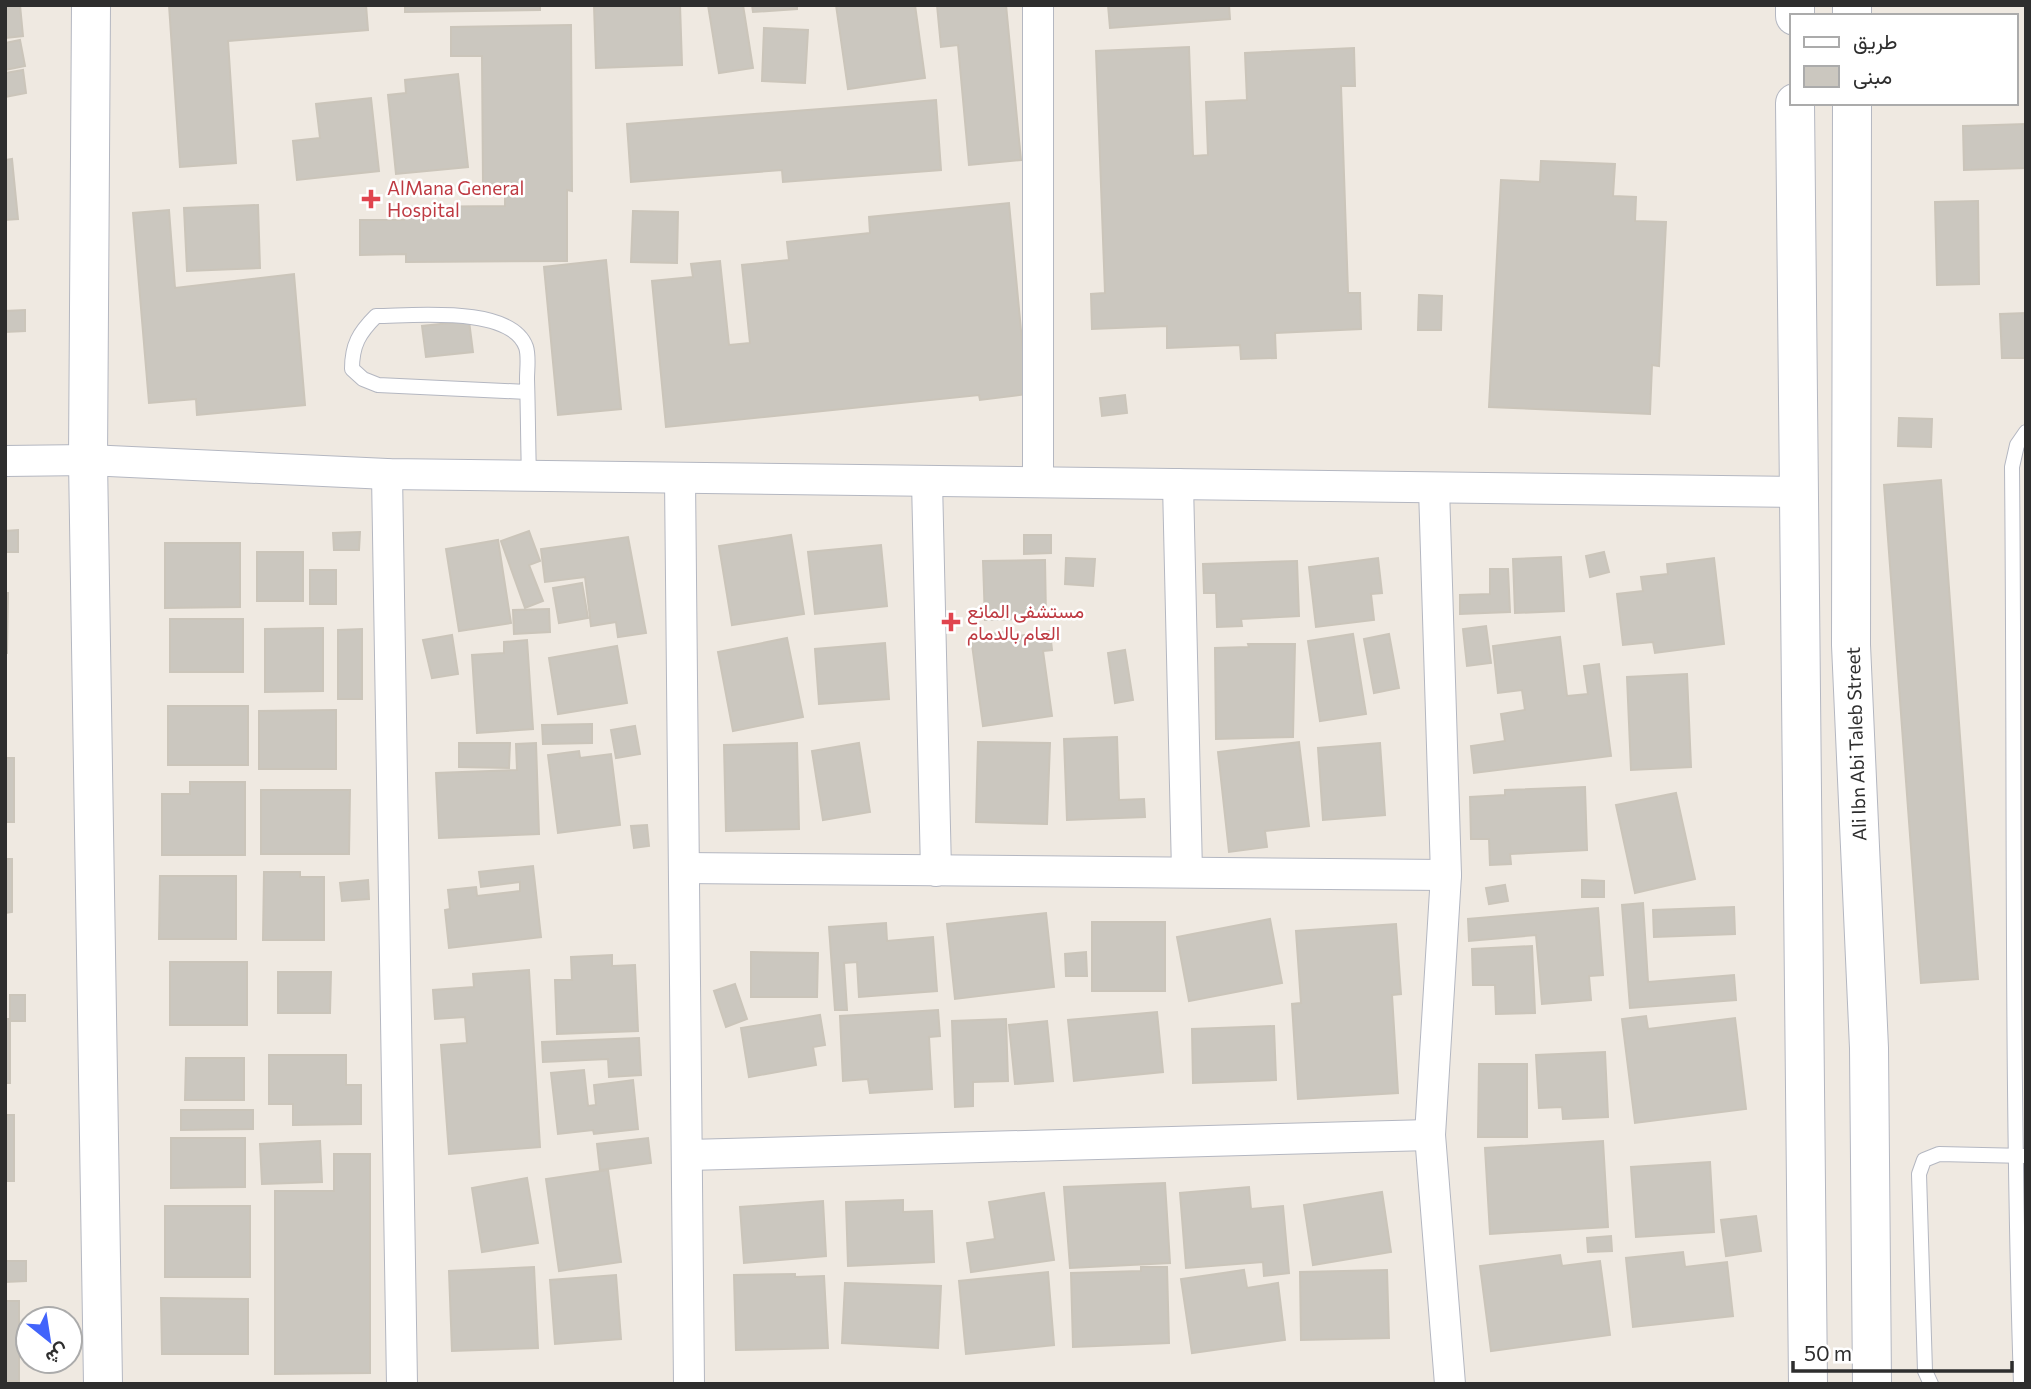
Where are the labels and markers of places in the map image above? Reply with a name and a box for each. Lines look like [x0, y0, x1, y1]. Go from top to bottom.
place label: AlMana General Hospital [387, 176, 524, 221]
marker: AlMana General Hospital [361, 189, 381, 209]
place label: مستشفى المانع العام بالدمام [967, 599, 1084, 646]
marker: مستشفى المانع العام بالدمام [941, 612, 961, 632]

